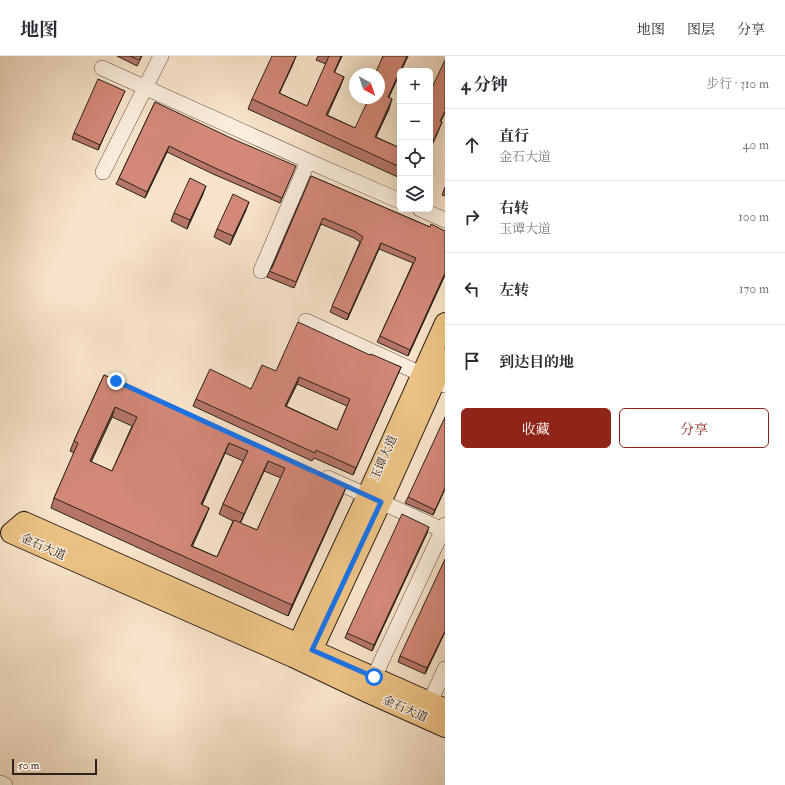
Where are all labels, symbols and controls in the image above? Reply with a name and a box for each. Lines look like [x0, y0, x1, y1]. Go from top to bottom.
text: 地图 [20, 18, 58, 42]
text: 地图 [637, 21, 665, 38]
text: 图层 [687, 21, 715, 38]
text: 分享 [737, 21, 765, 38]
north arrow [349, 68, 385, 104]
map controls [397, 68, 433, 212]
button: + [397, 68, 433, 104]
text: 4 分钟 [461, 74, 508, 95]
text: 步行 · 310 m [706, 76, 769, 92]
button: − [397, 104, 433, 140]
text: 直行 [499, 127, 529, 146]
icon: ahead [461, 134, 483, 156]
text: 40 m [743, 137, 769, 153]
button: locate [397, 140, 433, 176]
text: 金石大道 [499, 149, 551, 165]
button: layers [397, 176, 433, 212]
text: 右转 [499, 199, 529, 218]
icon: right [461, 206, 483, 228]
text: 100 m [738, 209, 769, 225]
text: 玉谭大道 [499, 221, 551, 237]
icon: left [461, 278, 483, 300]
text: 左转 [499, 281, 529, 300]
text: 170 m [739, 281, 769, 297]
icon: arrive [461, 350, 483, 372]
text: 到达目的地 [499, 353, 574, 372]
route end [107, 372, 125, 390]
button: 收藏 [461, 408, 611, 448]
button: 分享 [619, 408, 769, 448]
street label: 玉谭大道 [367, 433, 401, 483]
street label: 金石大道 [18, 530, 68, 564]
route start [365, 668, 383, 686]
street label: 金石大道 [380, 692, 430, 726]
scale bar [12, 757, 97, 776]
text: 50 m [18, 759, 39, 772]

